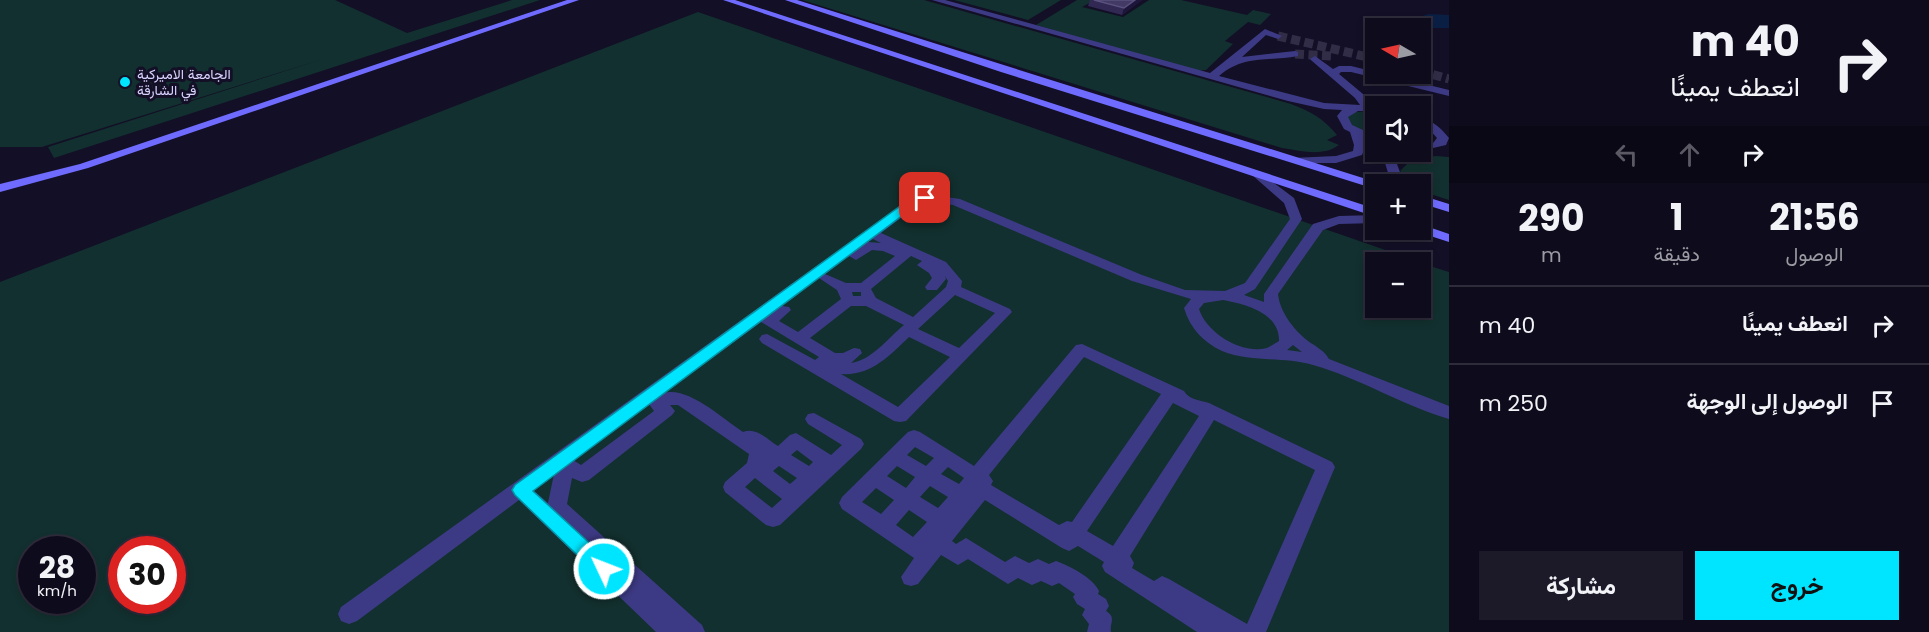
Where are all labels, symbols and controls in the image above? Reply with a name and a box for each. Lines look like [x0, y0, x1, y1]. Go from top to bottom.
text: 40 m [1691, 12, 1800, 71]
north arrow [1365, 18, 1431, 84]
map controls [1365, 18, 1431, 318]
icon: right [1821, 24, 1899, 102]
place label: الجامعة الاميركية في الشارقة [137, 64, 231, 102]
text: انعطف يمينًا [1670, 68, 1800, 105]
marker: الجامعة الاميركية في الشارقة [118, 75, 132, 89]
button: sound [1365, 96, 1431, 162]
icon: left [1610, 138, 1643, 171]
icon: ahead [1673, 138, 1706, 171]
icon: right [1736, 138, 1769, 171]
pin [899, 172, 950, 223]
button: + [1365, 174, 1431, 240]
icon: arrive [908, 181, 941, 214]
text: 1 [1670, 192, 1684, 243]
text: 21:56 [1769, 192, 1860, 243]
text: 290 [1518, 193, 1584, 244]
text: دقيقة [1654, 240, 1700, 268]
text: الوصول [1786, 240, 1843, 268]
text: m [1541, 241, 1562, 269]
button: − [1365, 252, 1431, 318]
text: انعطف يمينًا [1742, 308, 1848, 339]
icon: right [1866, 309, 1899, 342]
text: 40 m [1479, 310, 1535, 341]
text: الوصول إلى الوجهة [1687, 386, 1848, 417]
icon: arrive [1866, 387, 1899, 420]
text: 250 m [1479, 388, 1548, 419]
speed limit sign: 30 [108, 536, 186, 614]
position arrow [572, 537, 636, 601]
text: 28 [39, 546, 75, 589]
button: مشاركة [1479, 551, 1683, 620]
button: خروج [1695, 551, 1899, 620]
text: km/h [37, 580, 77, 601]

